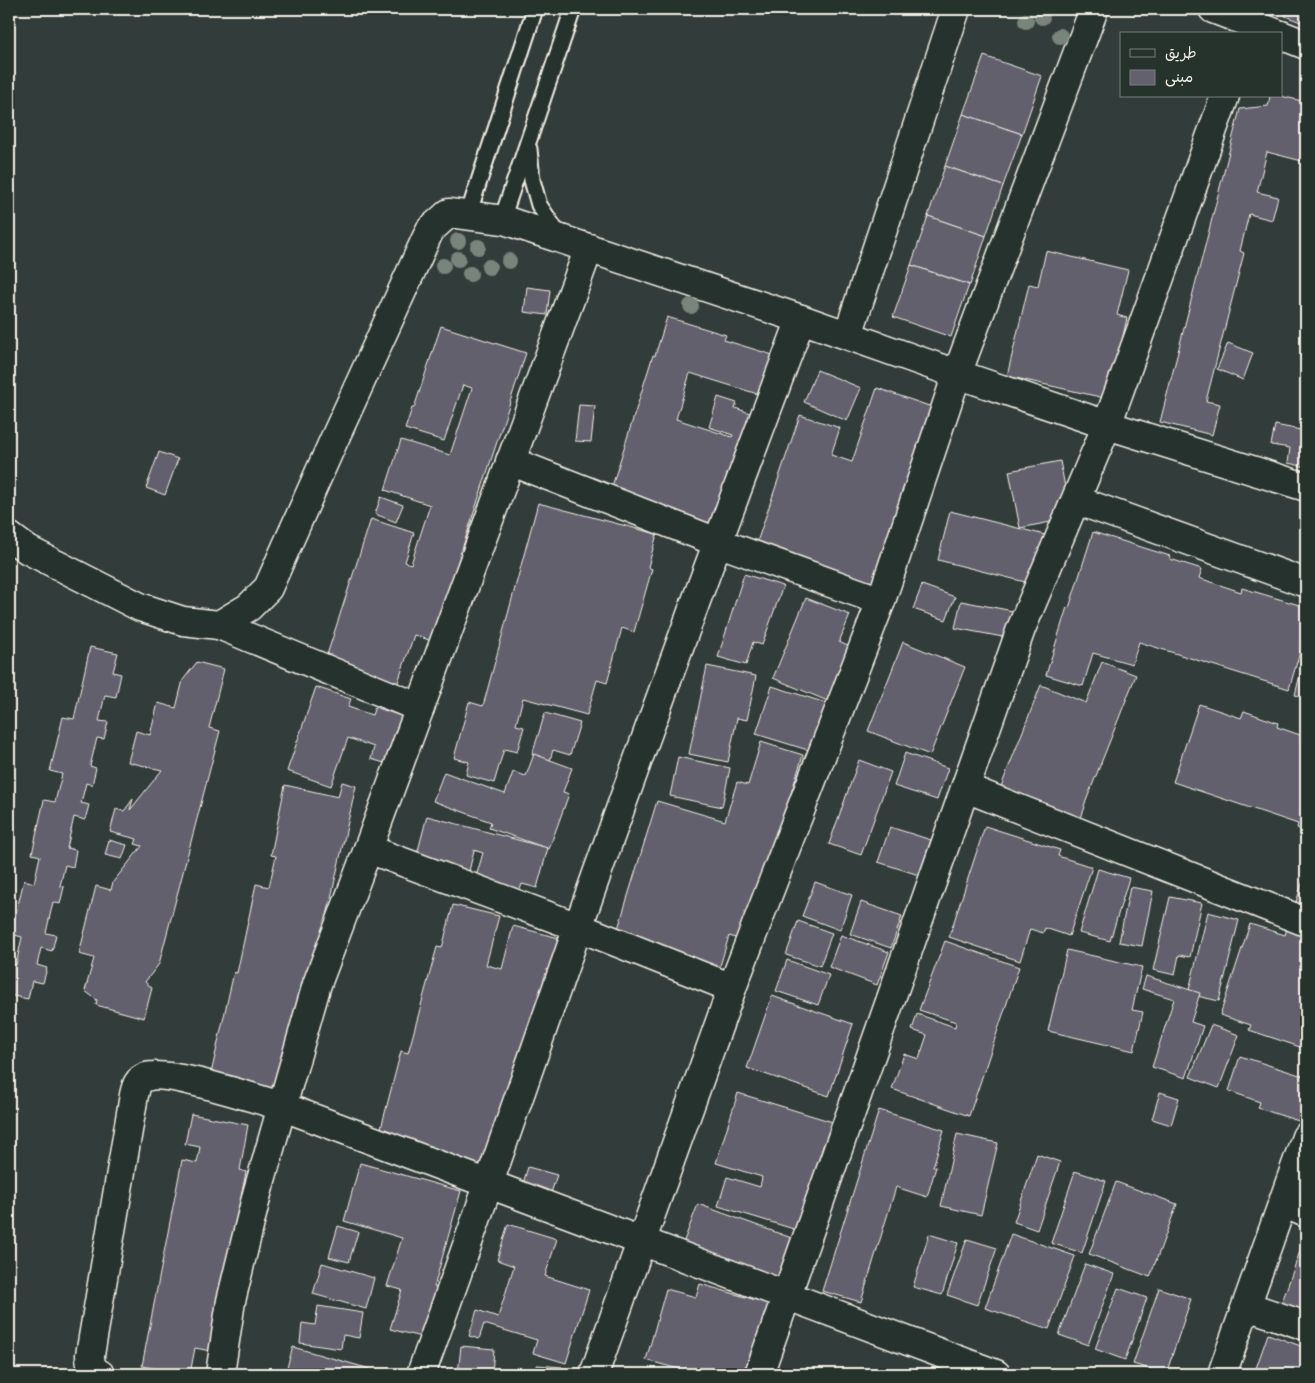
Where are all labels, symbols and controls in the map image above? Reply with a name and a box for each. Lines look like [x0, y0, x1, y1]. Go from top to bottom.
legend [1120, 32, 1282, 98]
text: طريق [1165, 44, 1197, 63]
text: مبنى [1165, 68, 1193, 87]

